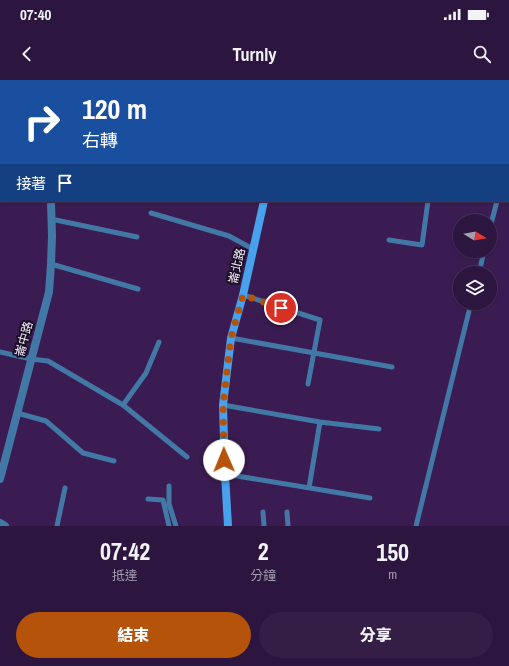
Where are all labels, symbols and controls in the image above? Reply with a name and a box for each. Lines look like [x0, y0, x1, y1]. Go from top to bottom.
text: 07:40 [20, 4, 51, 25]
text: Turnly [232, 42, 277, 67]
icon: back [16, 43, 38, 65]
icon: search [471, 43, 493, 65]
text: 120 m [82, 90, 147, 128]
icon: right [16, 96, 68, 148]
text: 右轉 [82, 128, 118, 153]
icon: arrive [54, 172, 76, 194]
text: 接著 [16, 173, 46, 194]
north arrow [453, 214, 497, 258]
map controls [453, 214, 497, 310]
street label: 崙北路 [225, 247, 249, 285]
button: layers [453, 266, 497, 310]
pin [264, 291, 298, 325]
icon: arrive [270, 297, 292, 319]
street label: 崙中路 [12, 320, 36, 358]
position arrow [203, 439, 245, 481]
text: 07:42 [100, 535, 150, 567]
text: 2 [258, 535, 269, 567]
text: 150 [376, 536, 409, 568]
text: m [388, 566, 397, 583]
text: 抵達 [112, 567, 138, 584]
text: 分鐘 [250, 567, 276, 584]
button: 結束 [16, 612, 251, 658]
button: 分享 [259, 612, 493, 658]

